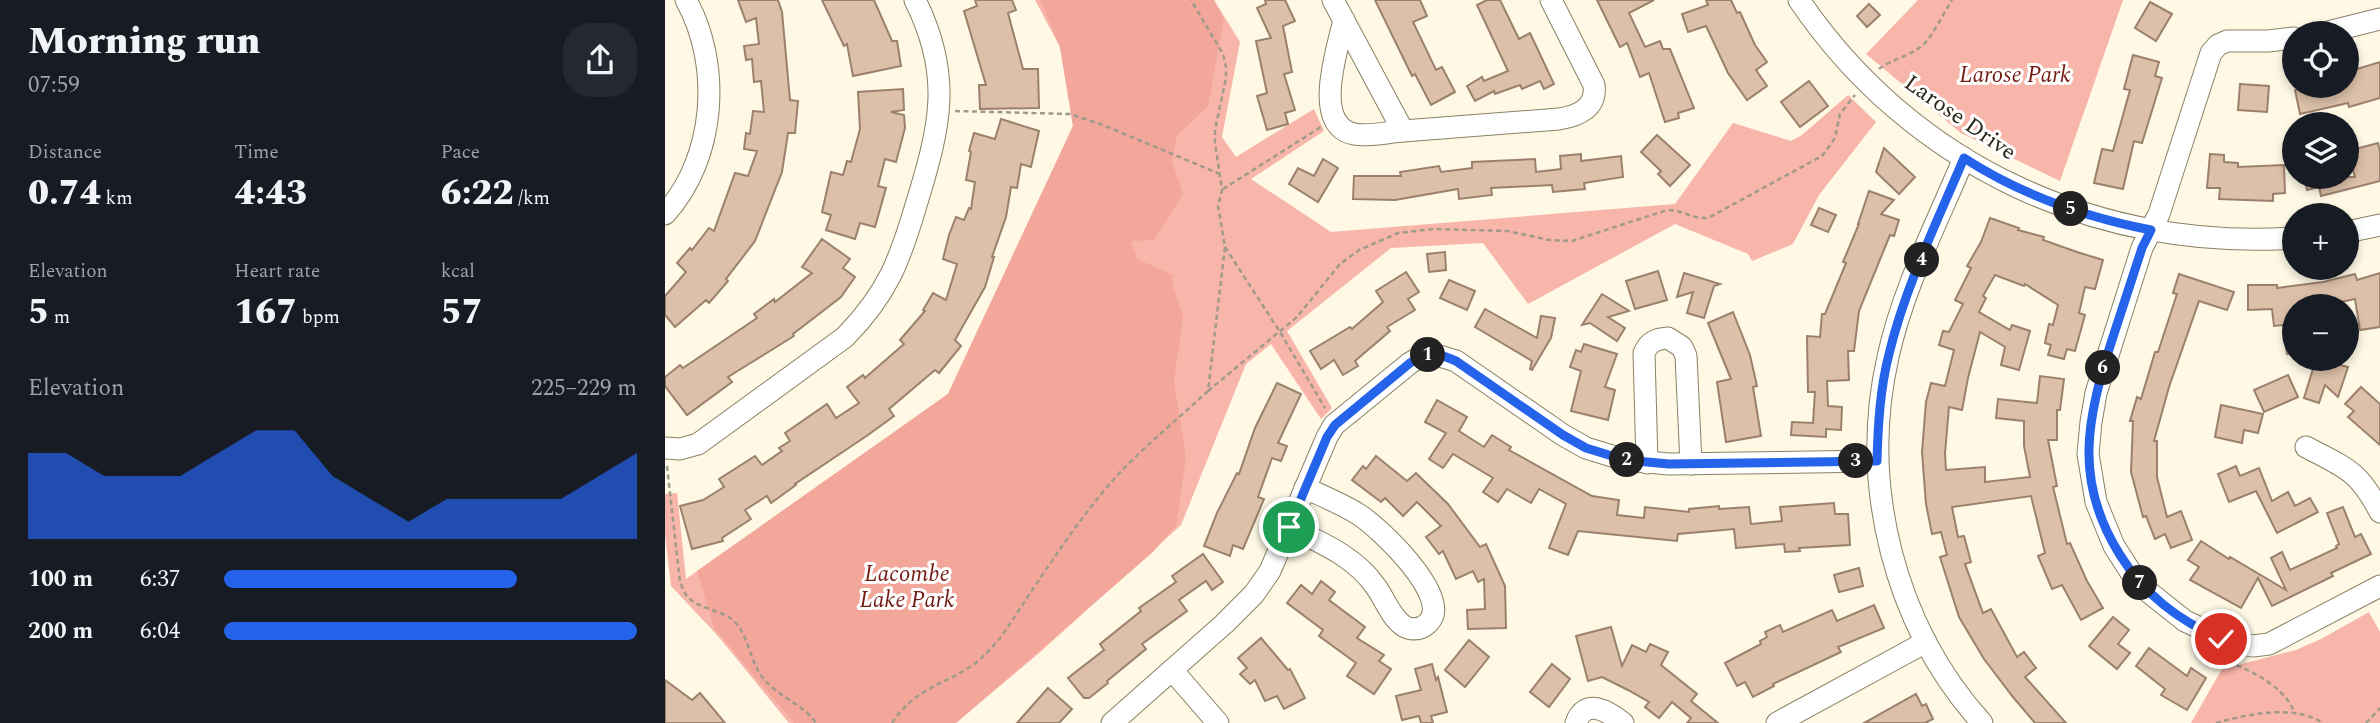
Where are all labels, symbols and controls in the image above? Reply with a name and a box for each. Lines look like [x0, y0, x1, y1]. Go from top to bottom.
text: Morning run [28, 13, 261, 71]
map controls [2282, 21, 2359, 371]
button: locate [2282, 21, 2359, 98]
button: share [563, 23, 637, 97]
park label: Larose Park [1959, 58, 2071, 93]
street label: Larose Drive [1897, 66, 2023, 170]
text: 07:59 [28, 68, 80, 103]
button: layers [2282, 112, 2359, 189]
text: Distance [28, 138, 102, 167]
text: Time [234, 138, 279, 167]
text: Pace [441, 138, 480, 167]
text: 0.74 [28, 167, 101, 220]
text: 4:43 [234, 167, 307, 220]
text: 6:22 [441, 167, 513, 220]
text: km [101, 184, 133, 213]
text: /km [513, 184, 550, 213]
pin: 5 [2053, 192, 2089, 227]
text: 5 [2065, 194, 2076, 223]
button: + [2282, 203, 2359, 280]
pin: 4 [1905, 243, 1939, 278]
text: 4 [1916, 245, 1927, 274]
text: Elevation [28, 257, 108, 286]
text: Heart rate [234, 257, 320, 286]
text: kcal [441, 257, 475, 286]
text: 5 [28, 286, 49, 339]
text: 167 [234, 286, 297, 339]
text: 57 [441, 286, 483, 339]
button: − [2282, 294, 2359, 371]
text: m [49, 303, 70, 332]
text: bpm [297, 303, 340, 332]
pin: 1 [1411, 338, 1445, 372]
text: 1 [1422, 340, 1433, 369]
pin: 6 [2085, 350, 2121, 386]
text: 6 [2097, 353, 2108, 382]
text: Elevation [28, 371, 124, 406]
text: 225–229 m [531, 371, 637, 406]
pin: 2 [1609, 442, 1644, 477]
pin: 3 [1839, 444, 1873, 478]
text: 2 [1621, 445, 1632, 474]
text: 3 [1850, 446, 1861, 475]
pin [1259, 497, 1319, 557]
icon: arrive [1270, 508, 1308, 546]
park label: Lacombe Lake Park [859, 557, 955, 618]
text: 100 m [28, 562, 93, 597]
text: 6:37 [140, 562, 180, 597]
pin: 7 [2123, 566, 2157, 600]
text: 7 [2134, 568, 2145, 597]
pin [2191, 609, 2251, 669]
text: 200 m [28, 614, 93, 649]
text: 6:04 [140, 614, 180, 649]
icon: check [2202, 620, 2240, 658]

